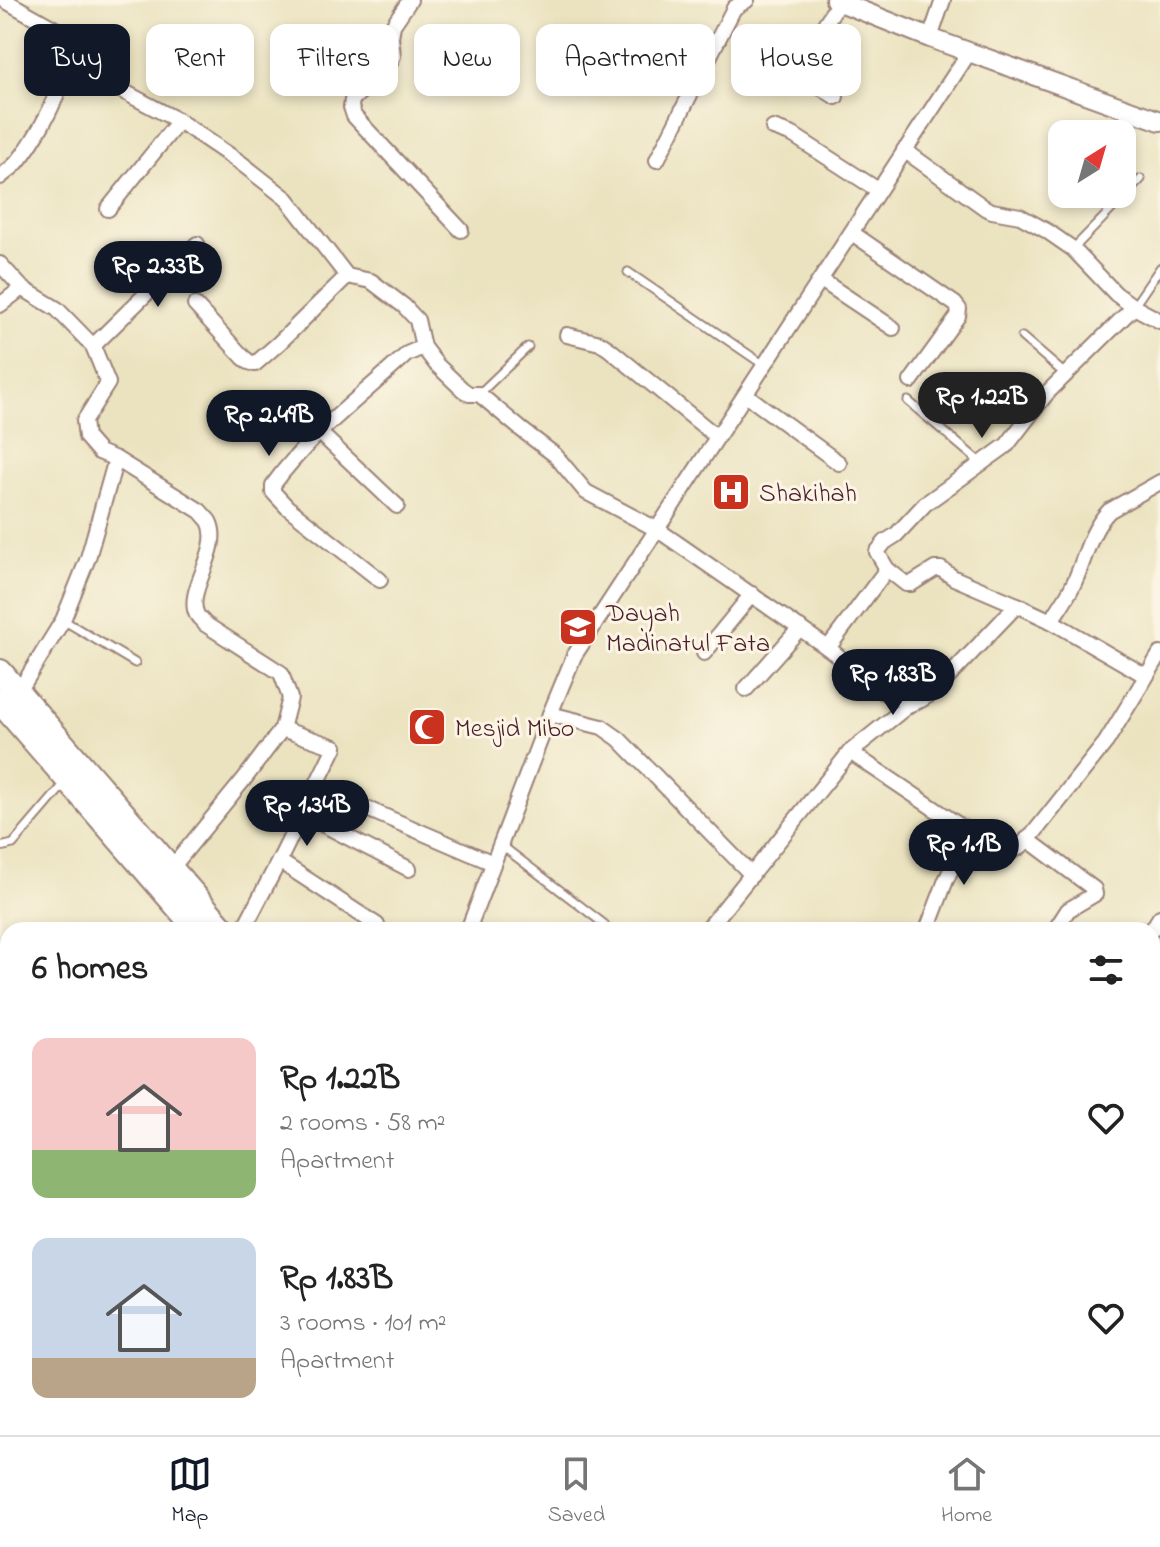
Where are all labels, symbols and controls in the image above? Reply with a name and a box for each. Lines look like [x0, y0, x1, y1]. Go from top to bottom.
chip: Buy [24, 24, 130, 96]
chip: Rent [146, 24, 254, 96]
chip: Filters [270, 24, 398, 96]
chip: New [414, 24, 520, 96]
chip: Apartment [536, 24, 715, 96]
chip: House [731, 24, 861, 96]
north arrow [1048, 120, 1136, 208]
map controls [1048, 120, 1136, 208]
pin: Rp 2.33B [75, 241, 241, 309]
text: Rp 2.33B [112, 248, 204, 286]
pin: Rp 1.22B [899, 372, 1065, 440]
text: Rp 1.22B [936, 379, 1028, 417]
pin: Rp 2.49B [186, 390, 352, 458]
text: Rp 2.49B [224, 397, 314, 435]
hospital icon: Shakihah [710, 471, 752, 513]
place label: Shakihah [759, 476, 857, 514]
place label: Dayah Madinatul Fata [605, 596, 770, 664]
school or university icon: Dayah Madinatul Fata [557, 606, 599, 648]
pin: Rp 1.83B [810, 649, 976, 717]
text: Rp 1.83B [850, 656, 936, 694]
mosque icon: Mesjid Mibo [406, 706, 448, 748]
place label: Mesjid Mibo [455, 711, 574, 749]
pin: Rp 1.34B [224, 780, 390, 848]
text: Rp 1.34B [263, 787, 351, 825]
pin: Rp 1.1B [890, 819, 1038, 887]
text: Rp 1.1B [927, 826, 1001, 864]
text: 6 homes [32, 945, 148, 995]
icon: filters [1084, 948, 1128, 992]
text: Rp 1.22B [280, 1055, 400, 1105]
icon: home [96, 1070, 192, 1166]
icon: heart [1084, 1096, 1128, 1140]
text: 2 rooms · 58 m² [280, 1105, 446, 1143]
text: Apartment [280, 1143, 394, 1181]
text: Rp 1.83B [280, 1255, 393, 1305]
icon: home [96, 1270, 192, 1366]
icon: heart [1084, 1296, 1128, 1340]
text: 3 rooms · 101 m² [280, 1305, 446, 1343]
text: Apartment [280, 1343, 394, 1381]
tab: Map [168, 1452, 212, 1532]
tab: Saved [548, 1452, 605, 1532]
tab: Home [941, 1452, 992, 1532]

